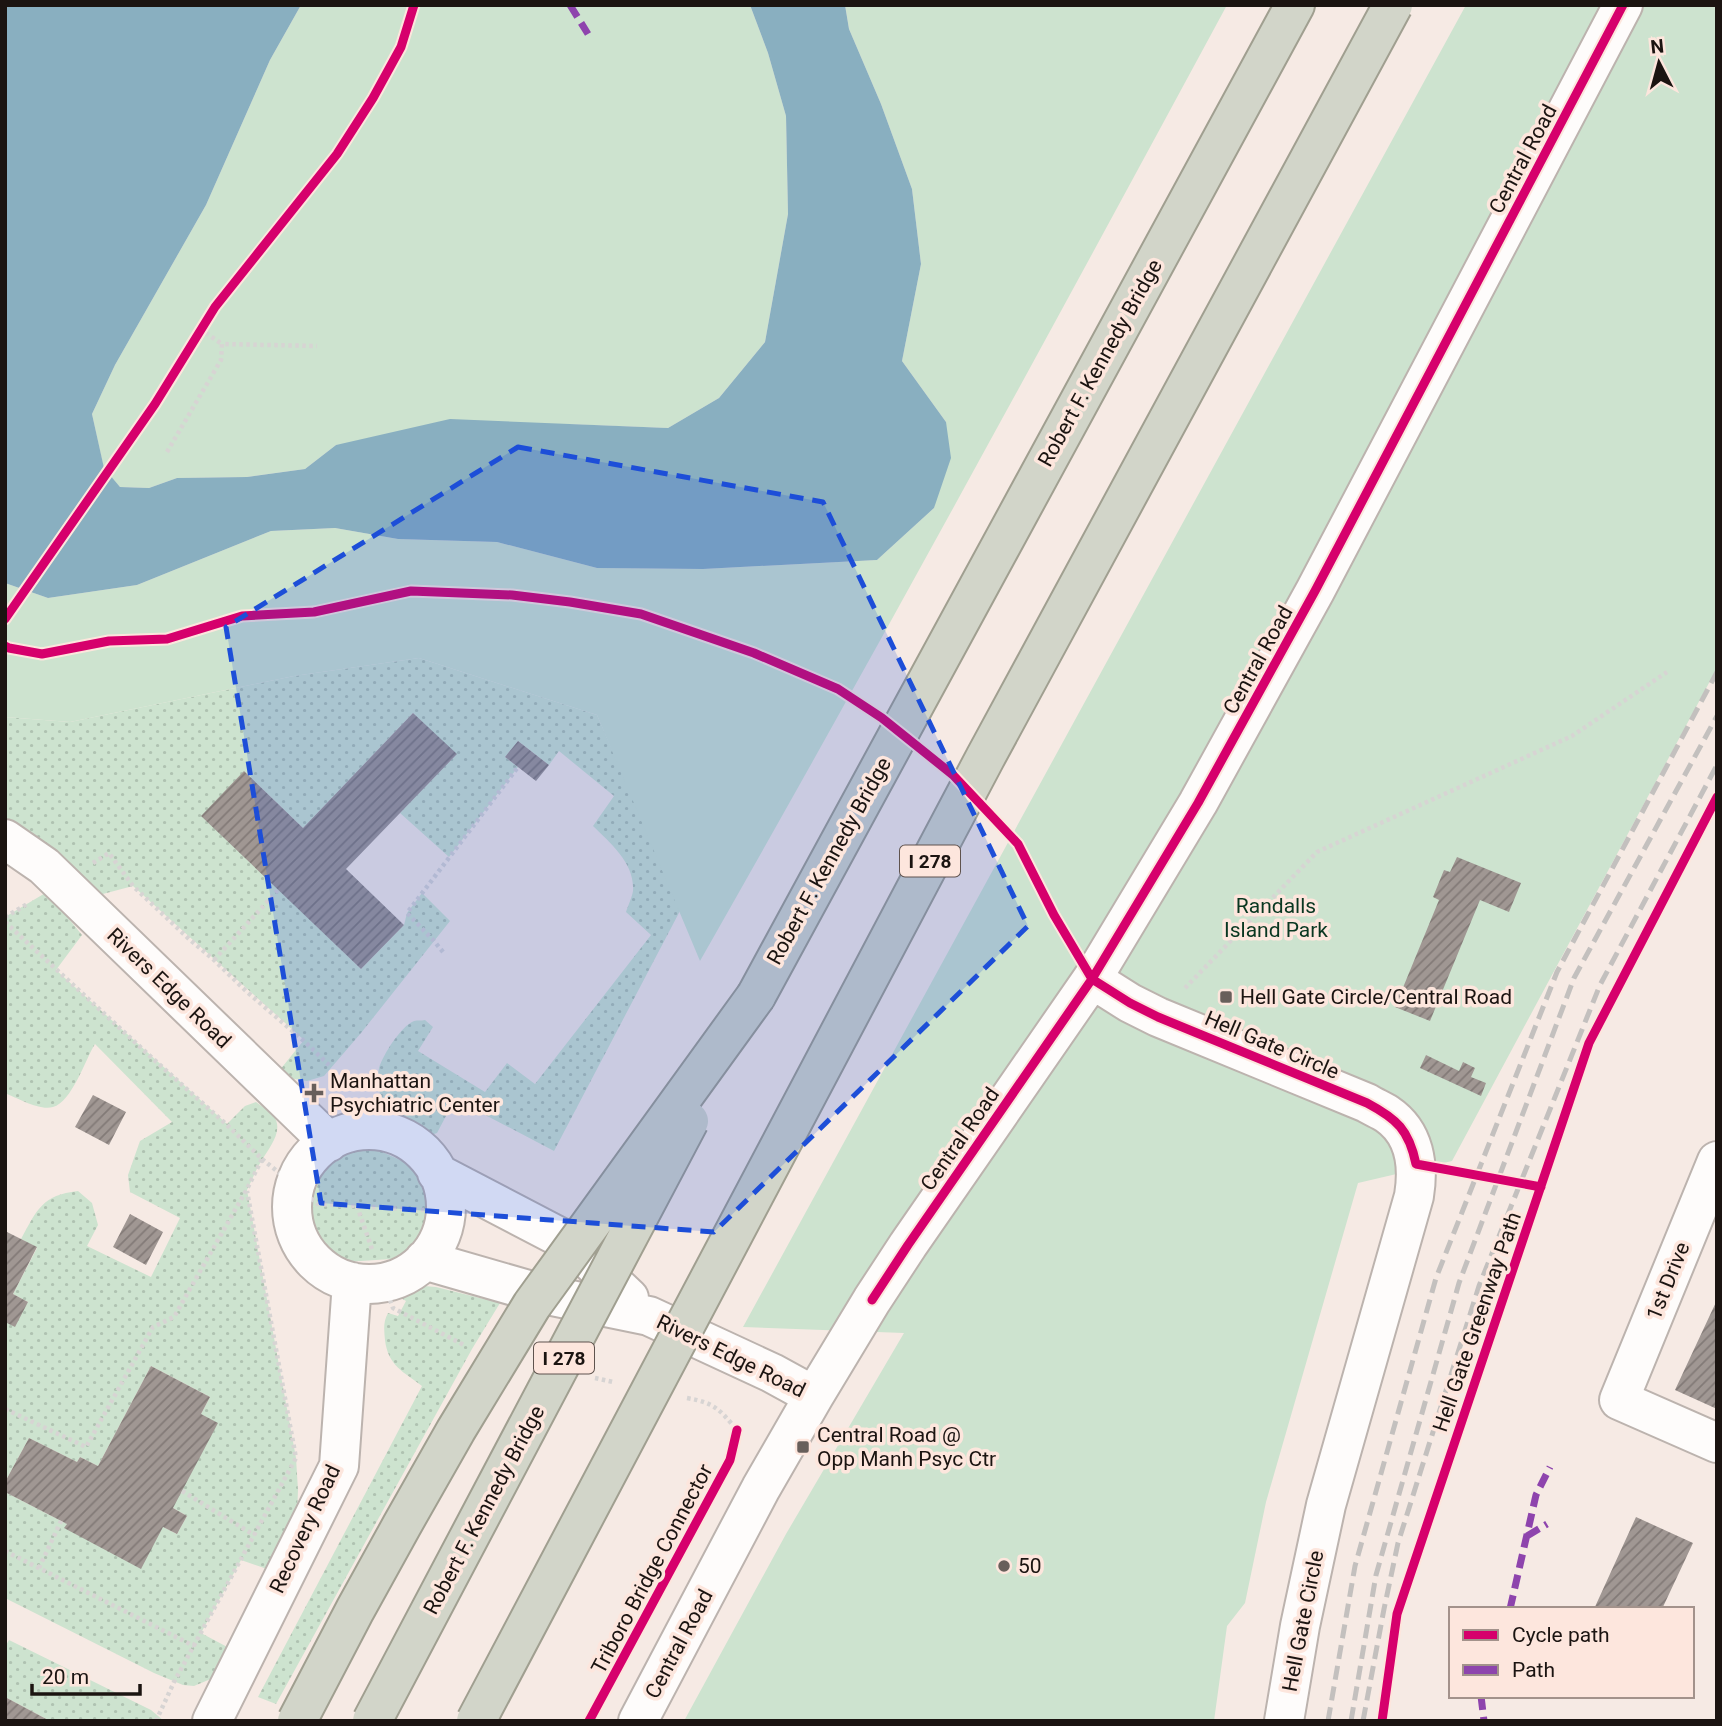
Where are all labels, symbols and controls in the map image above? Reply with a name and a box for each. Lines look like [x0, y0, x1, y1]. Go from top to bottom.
north arrow [1624, 28, 1694, 98]
text: N [1649, 34, 1665, 59]
street label: Central Road [1484, 100, 1562, 218]
street label: Robert F. Kennedy Bridge [1033, 255, 1167, 471]
street label: Central Road [1218, 602, 1298, 718]
street label: Robert F. Kennedy Bridge [762, 753, 896, 969]
road number: I 278 [900, 846, 960, 876]
park label: Randalls Island Park [1224, 894, 1328, 942]
street label: Rivers Edge Road [102, 923, 236, 1053]
place label: Hell Gate Circle/Central Road [1240, 985, 1512, 1009]
marker: Hell Gate Circle/Central Road [1218, 989, 1234, 1005]
street label: Hell Gate Circle [1201, 1006, 1343, 1084]
place label: Manhattan Psychiatric Center [330, 1069, 500, 1117]
marker: Manhattan Psychiatric Center [304, 1083, 324, 1103]
street label: Central Road [916, 1083, 1004, 1195]
street label: Hell Gate Greenway Path [1428, 1209, 1526, 1435]
street label: 1st Drive [1642, 1239, 1694, 1323]
street label: Rivers Edge Road [653, 1310, 809, 1402]
road number: I 278 [534, 1342, 594, 1374]
street label: Robert F. Kennedy Bridge [419, 1402, 549, 1618]
place label: Central Road @ Opp Manh Psyc Ctr [817, 1423, 996, 1471]
marker: Central Road @ Opp Manh Psyc Ctr [795, 1439, 811, 1455]
street label: Triboro Bridge Connector [587, 1460, 717, 1678]
street label: Recovery Road [265, 1461, 345, 1597]
street label: Hell Gate Circle [1278, 1548, 1328, 1694]
place label: 50 [1018, 1554, 1042, 1578]
marker: 50 [996, 1558, 1012, 1574]
street label: Central Road [640, 1585, 718, 1703]
legend [1449, 1607, 1694, 1698]
text: Cycle path [1512, 1623, 1610, 1647]
scale bar [32, 1652, 140, 1696]
text: Path [1512, 1658, 1555, 1682]
text: 20 m [42, 1665, 89, 1689]

